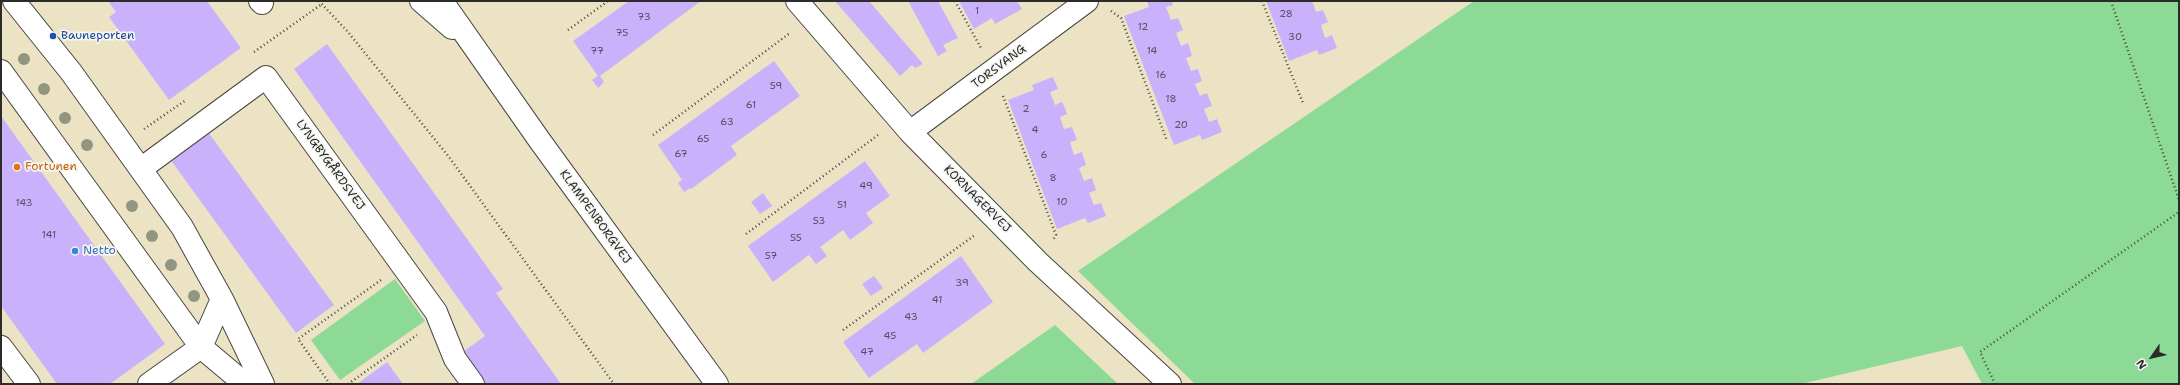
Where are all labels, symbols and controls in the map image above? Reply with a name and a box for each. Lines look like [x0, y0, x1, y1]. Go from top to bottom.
house number: 1 [975, 5, 979, 17]
house number: 28 [1279, 8, 1293, 20]
house number: 73 [637, 11, 651, 23]
house number: 12 [1138, 21, 1148, 33]
house number: 75 [616, 27, 628, 39]
place label: Bauneporten [61, 29, 134, 43]
marker: Bauneporten [48, 31, 58, 41]
house number: 30 [1288, 31, 1302, 43]
street label: TORSVANG [969, 42, 1029, 92]
house number: 77 [590, 45, 604, 57]
house number: 14 [1147, 45, 1157, 57]
house number: 16 [1156, 69, 1166, 81]
house number: 59 [770, 80, 782, 92]
house number: 18 [1165, 93, 1177, 105]
house number: 61 [746, 99, 756, 111]
house number: 2 [1023, 103, 1029, 115]
house number: 63 [720, 116, 734, 128]
street label: LYNGBYGÅRDSVEJ [292, 117, 368, 213]
house number: 20 [1174, 119, 1188, 131]
house number: 4 [1032, 124, 1038, 136]
house number: 65 [697, 133, 709, 145]
house number: 67 [675, 148, 687, 160]
house number: 6 [1041, 149, 1047, 161]
place label: Fortunen [25, 160, 77, 174]
marker: Fortunen [12, 162, 22, 172]
street label: KORNAGERVEJ [940, 162, 1014, 236]
street label: KLAMPENBORGVEJ [556, 167, 634, 267]
house number: 8 [1050, 172, 1056, 184]
house number: 49 [859, 180, 873, 192]
house number: 10 [1057, 196, 1067, 208]
house number: 143 [15, 197, 33, 209]
house number: 51 [837, 199, 847, 211]
house number: 53 [813, 215, 825, 227]
house number: 141 [42, 229, 56, 241]
house number: 55 [790, 232, 802, 244]
place label: Netto [83, 244, 116, 258]
marker: Netto [70, 246, 80, 256]
house number: 57 [765, 250, 777, 262]
house number: 39 [955, 277, 969, 289]
house number: 41 [932, 294, 942, 306]
house number: 43 [904, 311, 918, 323]
house number: 45 [884, 330, 896, 342]
north arrow [2132, 337, 2172, 377]
house number: 47 [860, 346, 874, 358]
text: N [2133, 356, 2150, 372]

